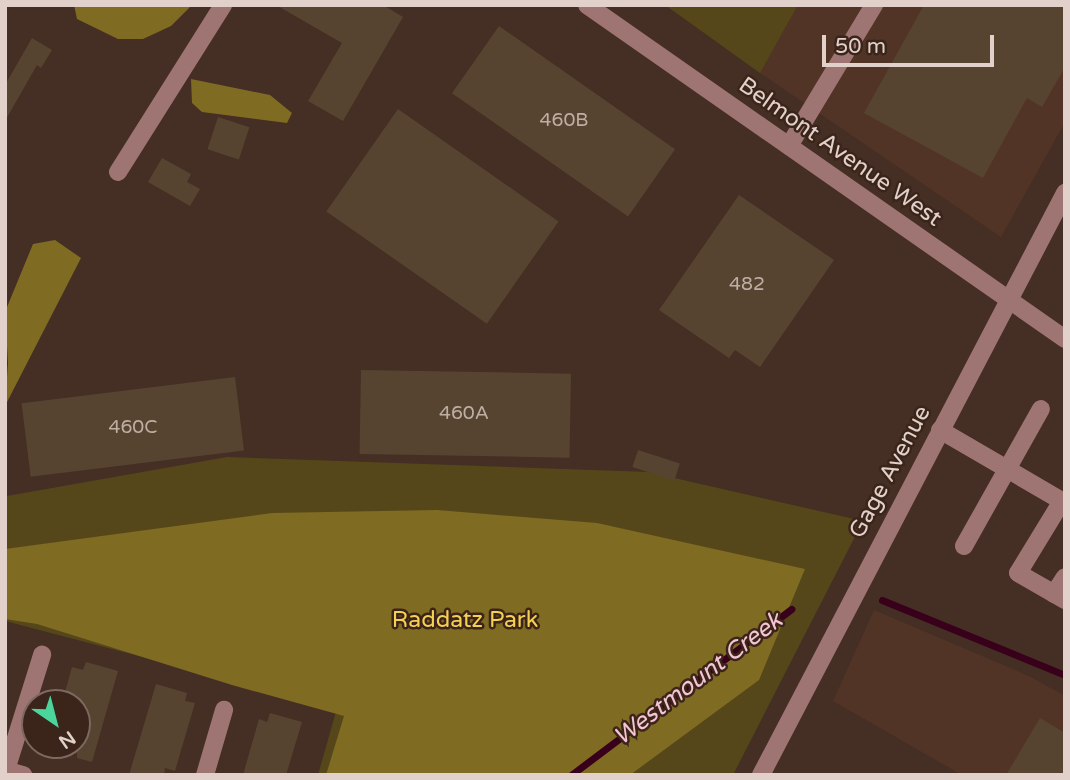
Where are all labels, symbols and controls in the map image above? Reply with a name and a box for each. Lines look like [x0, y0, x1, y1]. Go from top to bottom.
scale bar [825, 21, 996, 65]
text: 50 m [835, 34, 886, 59]
street label: Belmont Avenue West [733, 71, 947, 233]
house number: 460B [540, 110, 588, 132]
house number: 482 [729, 274, 765, 296]
street label: Gage Avenue [844, 401, 936, 543]
house number: 460A [439, 403, 489, 425]
house number: 460C [108, 417, 158, 439]
park label: Raddatz Park [392, 606, 538, 634]
water label: Westmount Creek [608, 606, 788, 752]
north arrow [21, 689, 91, 759]
text: N [54, 726, 79, 753]

